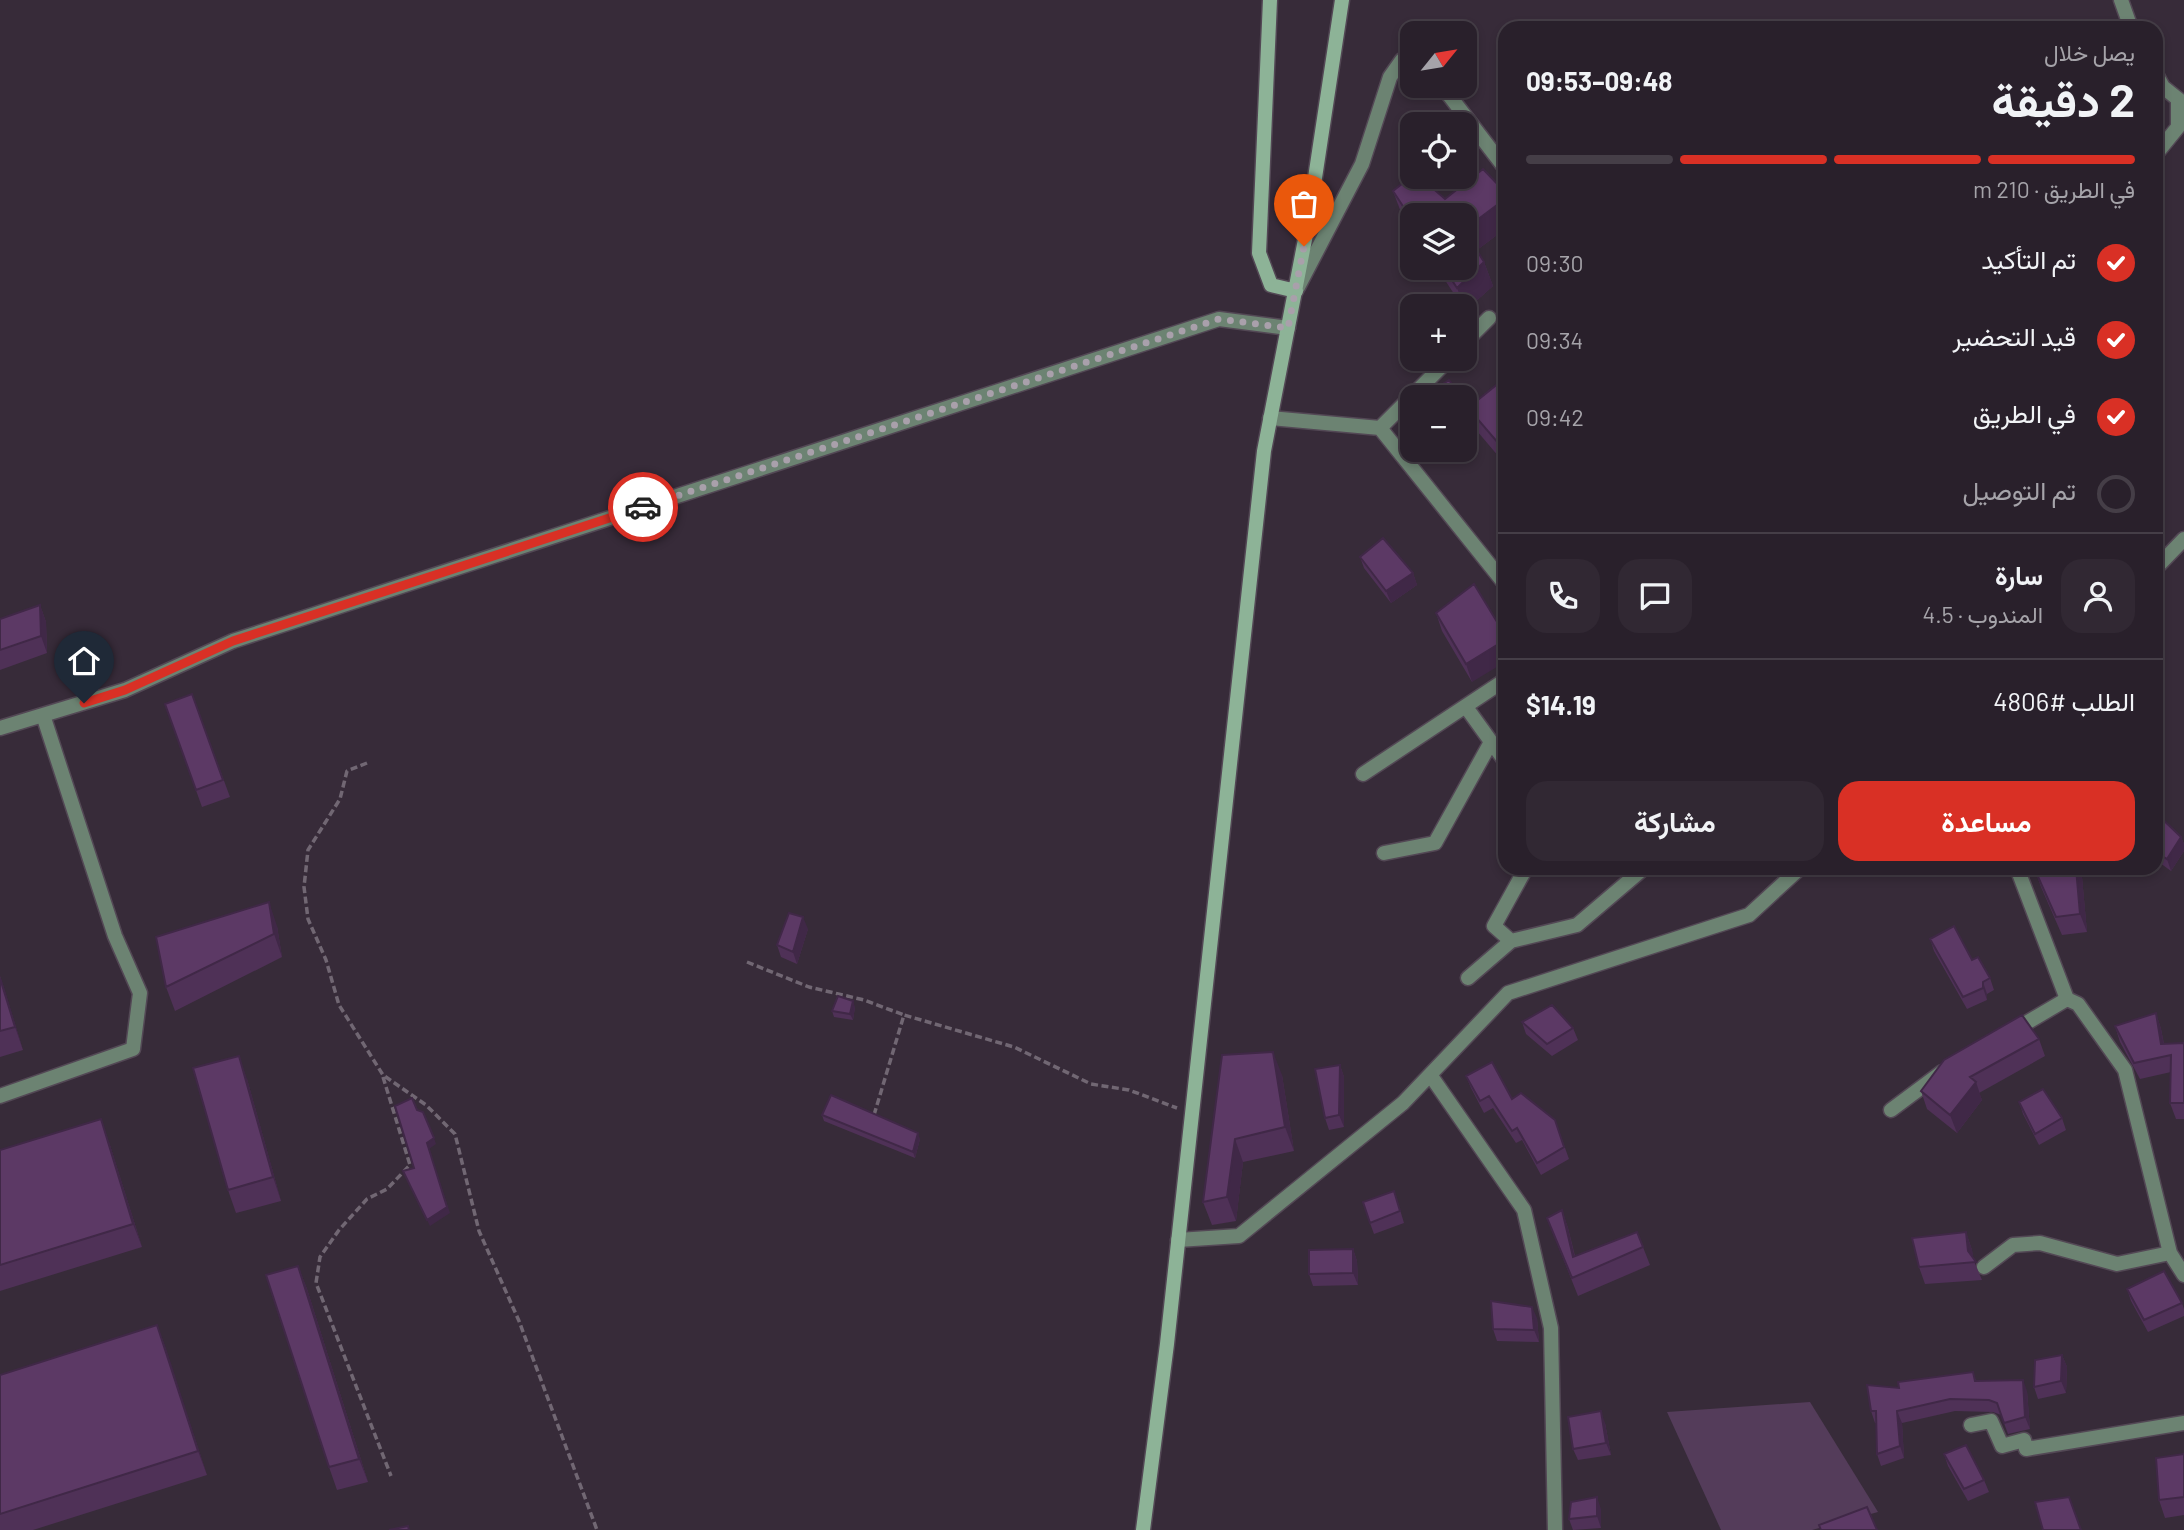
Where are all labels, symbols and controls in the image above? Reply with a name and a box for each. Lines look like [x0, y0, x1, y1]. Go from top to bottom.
north arrow [1400, 21, 1477, 98]
map controls [1400, 21, 1477, 462]
text: يصل خلال [2044, 38, 2135, 66]
text: 09:48–09:53 [1526, 65, 1672, 96]
text: 2 دقيقة [1992, 71, 2135, 126]
button: locate [1400, 112, 1477, 189]
pin [1274, 174, 1334, 246]
text: في الطريق · 210 m [1973, 175, 2135, 203]
icon: bag [1285, 185, 1323, 223]
button: layers [1400, 203, 1477, 280]
text: تم التأكيد [1981, 243, 2076, 274]
icon: check [2097, 244, 2135, 282]
text: 09:30 [1526, 249, 1584, 277]
button: + [1400, 294, 1477, 371]
text: قيد التحضير [1952, 320, 2076, 351]
icon: check [2097, 321, 2135, 359]
text: 09:34 [1526, 326, 1583, 354]
button: − [1400, 385, 1477, 462]
text: في الطريق [1973, 397, 2076, 428]
icon: check [2097, 398, 2135, 436]
text: 09:42 [1526, 403, 1584, 431]
courier [608, 472, 678, 542]
text: تم التوصيل [1962, 474, 2076, 505]
icon: car [624, 488, 662, 526]
button: phone [1526, 559, 1600, 633]
button: chat [1618, 559, 1692, 633]
text: سارة [1995, 559, 2043, 590]
button: person [2061, 559, 2135, 633]
text: المندوب · 4.5 [1923, 600, 2043, 628]
pin [54, 631, 114, 703]
icon: home [65, 642, 103, 680]
text: الطلب #4806 [1993, 685, 2135, 716]
text: $14.19 [1526, 689, 1596, 720]
button: مشاركة [1526, 781, 1824, 861]
button: مساعدة [1838, 781, 2135, 861]

